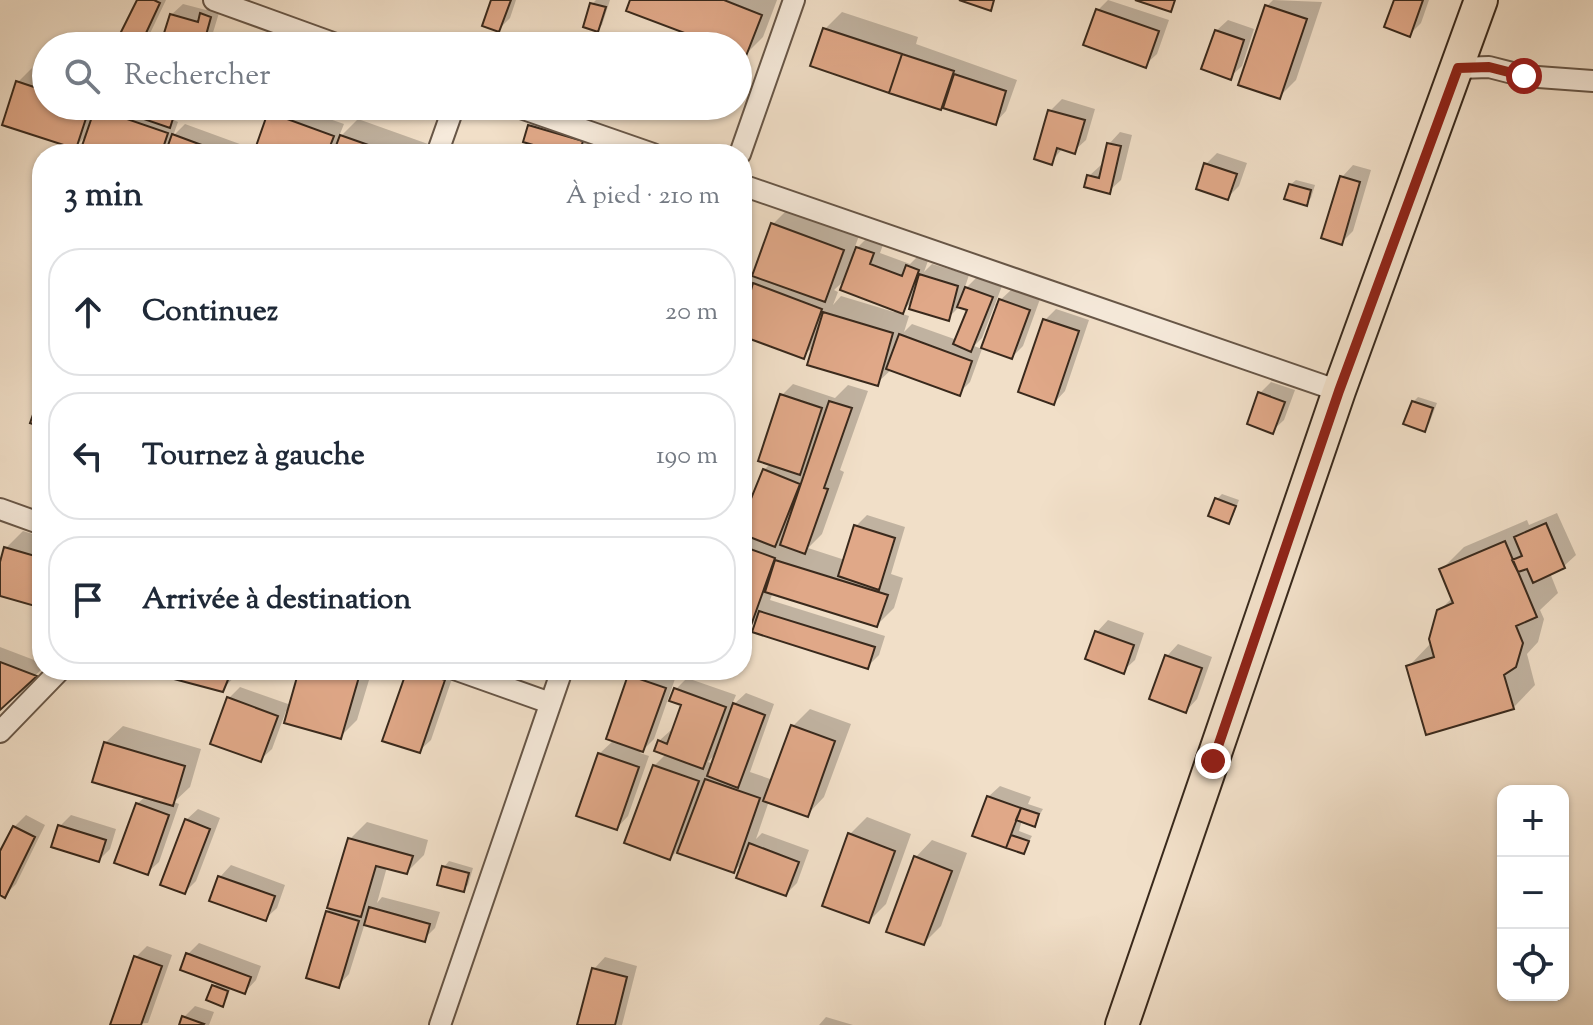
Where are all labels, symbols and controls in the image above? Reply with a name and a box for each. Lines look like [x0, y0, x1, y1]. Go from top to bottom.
search box [32, 32, 752, 120]
icon: search [60, 54, 104, 98]
text: Rechercher [124, 55, 271, 98]
route start [1506, 58, 1542, 94]
text: 3 min [64, 172, 143, 221]
text: À pied · 210 m [566, 178, 720, 215]
icon: ahead [66, 290, 110, 334]
text: Continuez [142, 291, 278, 334]
text: 20 m [665, 294, 718, 331]
icon: left [66, 434, 110, 478]
text: Tournez à gauche [142, 435, 365, 478]
text: 190 m [656, 438, 718, 475]
icon: arrive [66, 578, 110, 622]
text: Arrivée à destination [142, 579, 411, 622]
route end [1195, 743, 1231, 779]
map controls [1497, 785, 1569, 1001]
button: + [1497, 785, 1569, 857]
button: − [1497, 857, 1569, 929]
button: locate [1497, 929, 1569, 1001]

